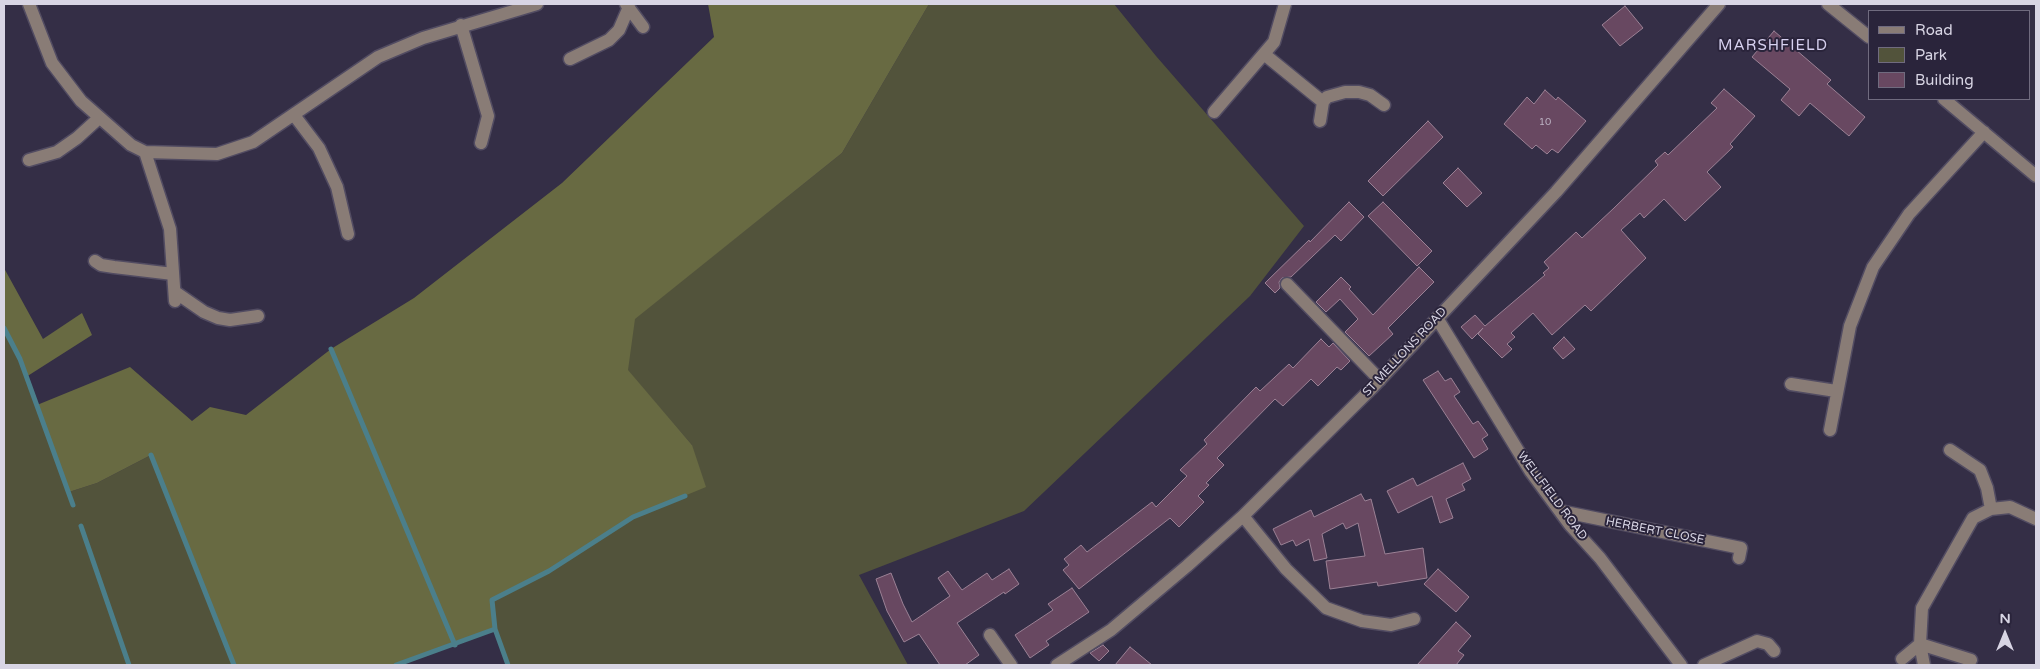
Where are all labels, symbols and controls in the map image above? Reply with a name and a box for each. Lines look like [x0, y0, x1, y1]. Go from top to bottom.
legend [1868, 10, 2030, 100]
text: Road [1915, 21, 1953, 39]
district label: MARSHFIELD [1717, 37, 1829, 55]
text: Park [1915, 46, 1947, 64]
text: Building [1915, 71, 1974, 89]
house number: 10 [1539, 116, 1551, 128]
street label: ST MELLONS ROAD [1360, 305, 1450, 399]
street label: WELLFIELD ROAD [1514, 449, 1590, 543]
street label: HERBERT CLOSE [1604, 514, 1706, 548]
north arrow [1980, 609, 2030, 659]
text: N [1999, 610, 2011, 627]

